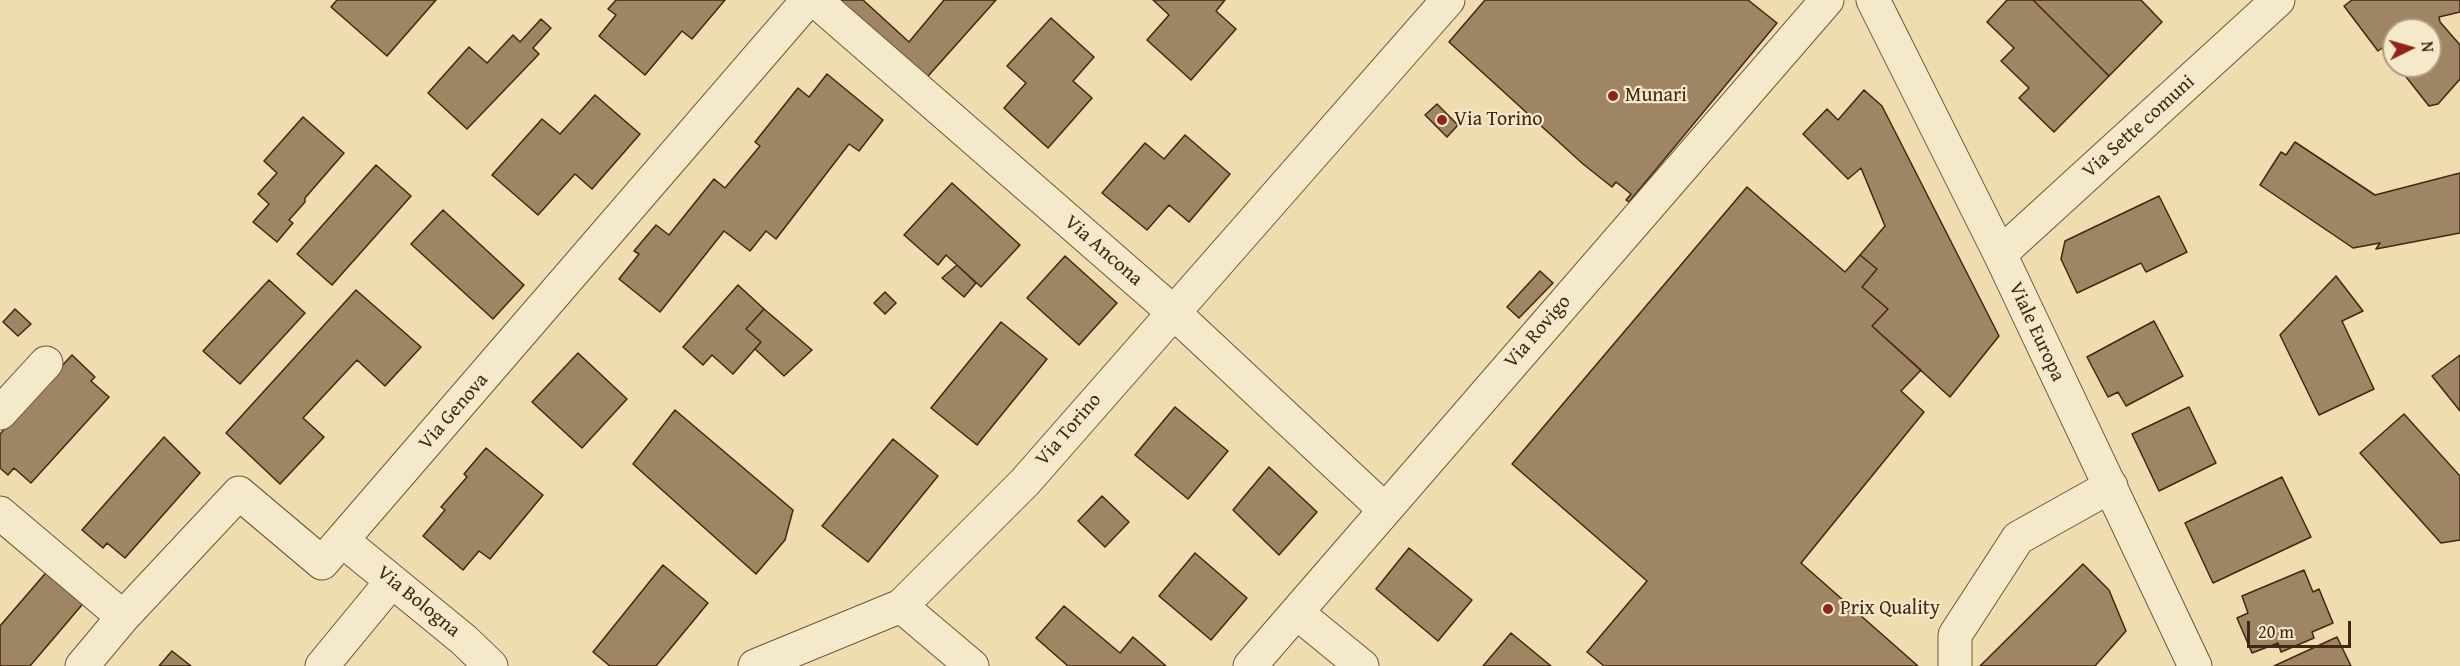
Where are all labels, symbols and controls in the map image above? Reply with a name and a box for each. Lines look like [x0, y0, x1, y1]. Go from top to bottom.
north arrow [2382, 18, 2442, 78]
text: N [2416, 40, 2440, 53]
street label: Via Sette comuni [2078, 70, 2200, 184]
place label: Munari [1625, 84, 1687, 108]
marker: Munari [1606, 89, 1620, 103]
place label: Via Torino [1454, 108, 1542, 132]
marker: Via Torino [1435, 113, 1449, 127]
street label: Via Ancona [1059, 211, 1147, 291]
street label: Viale Europa [2003, 278, 2069, 386]
street label: Via Rovigo [1500, 290, 1576, 374]
street label: Via Genova [414, 369, 494, 455]
street label: Via Torino [1031, 389, 1107, 471]
street label: Via Bologna [371, 561, 465, 643]
place label: Prix Quality [1840, 597, 1940, 621]
marker: Prix Quality [1821, 602, 1835, 616]
scale bar [2250, 609, 2354, 647]
text: 20 m [2258, 618, 2294, 645]

